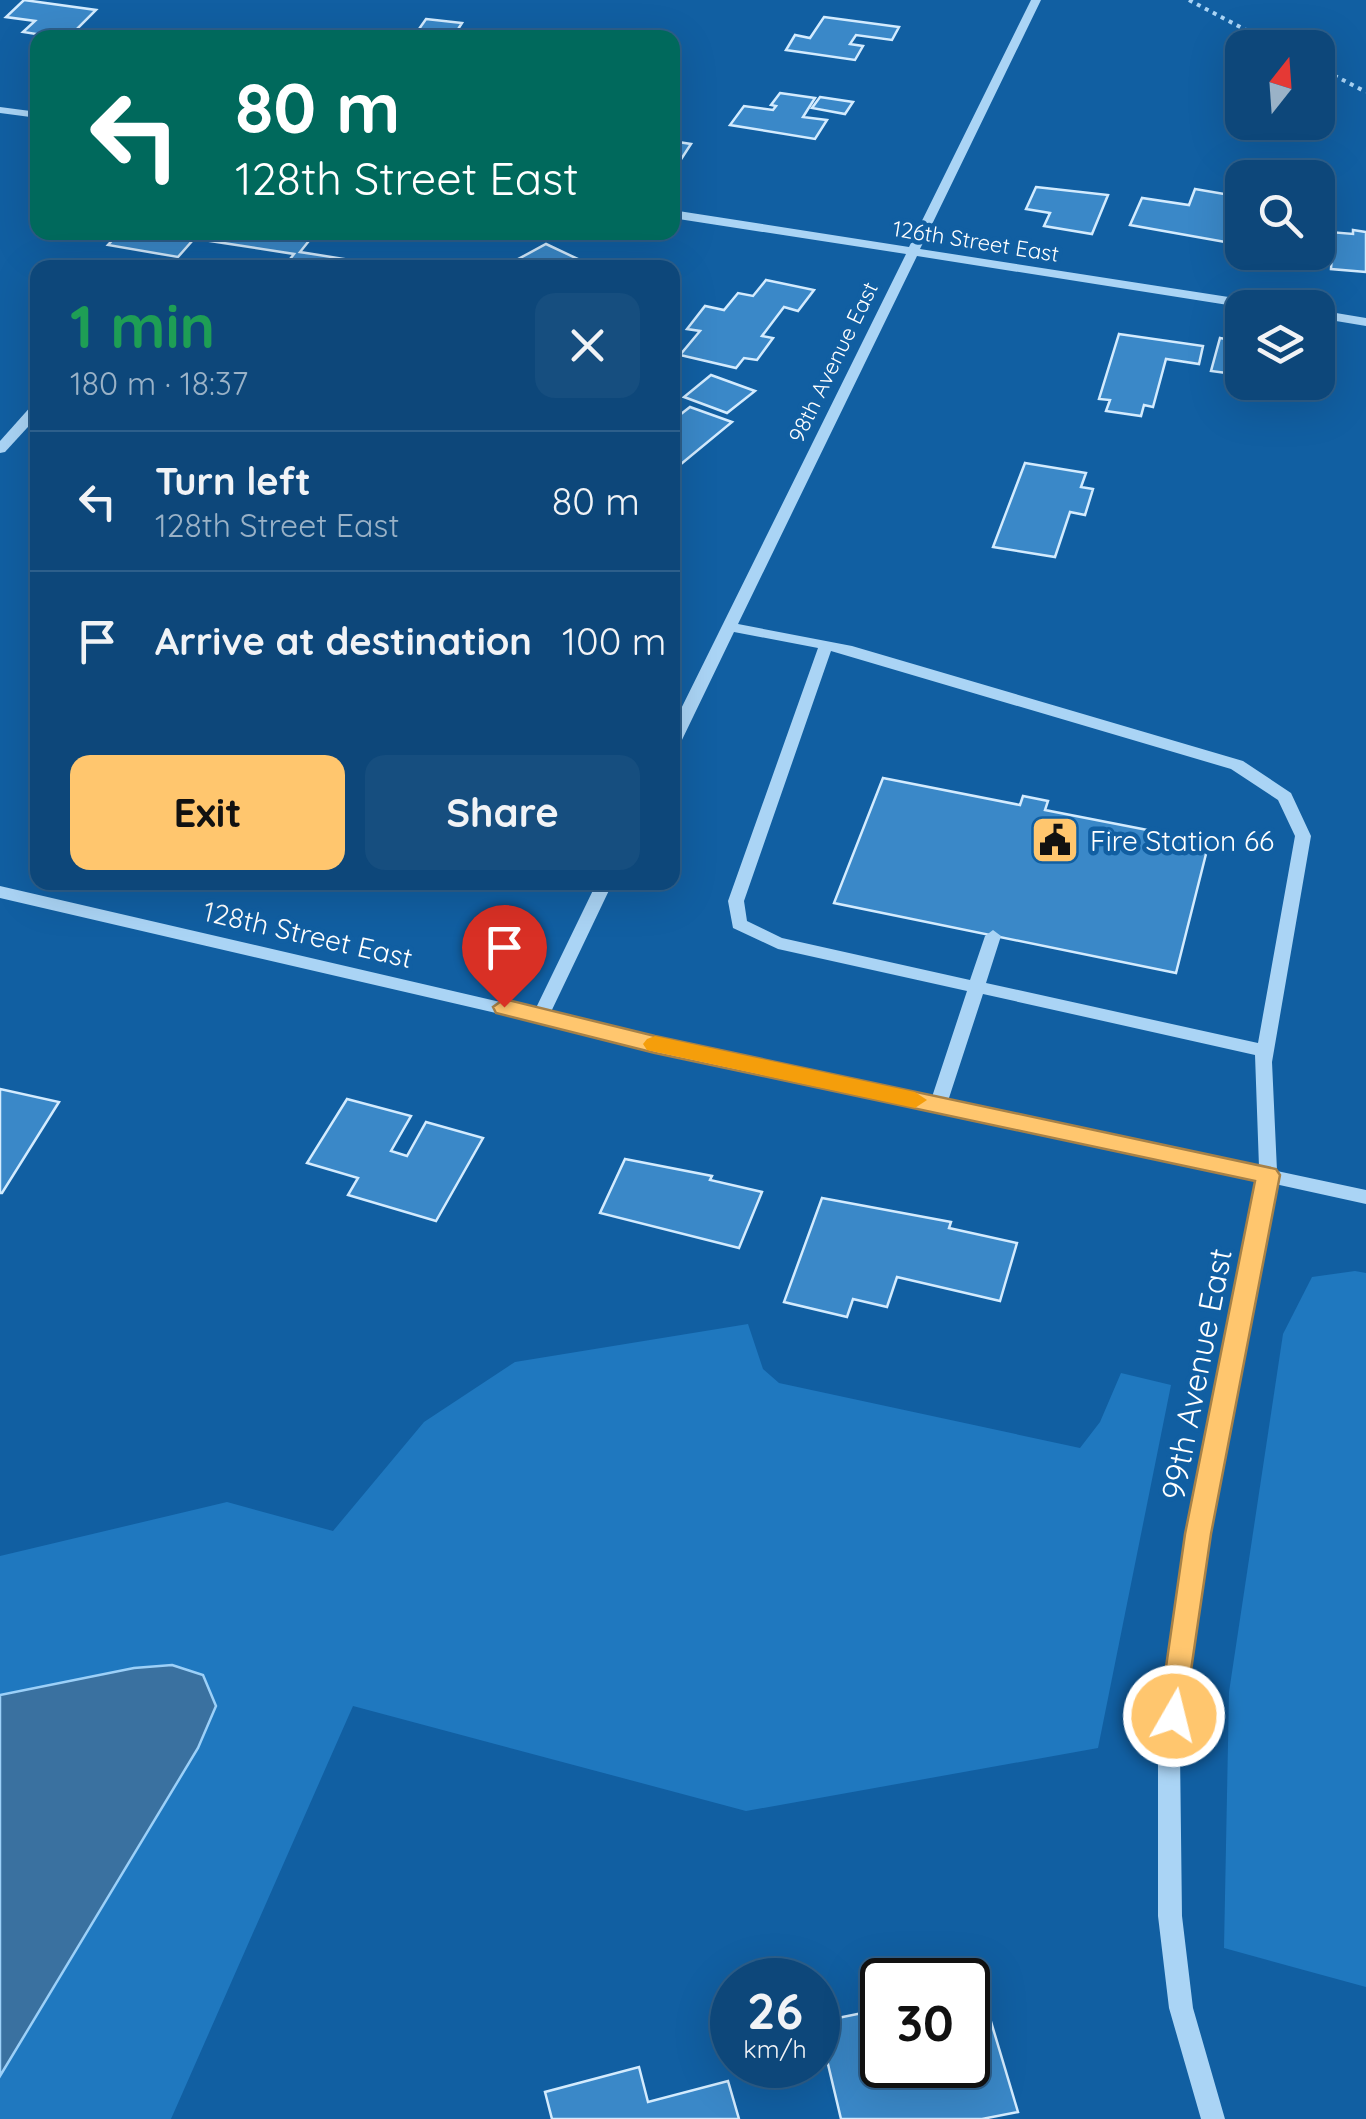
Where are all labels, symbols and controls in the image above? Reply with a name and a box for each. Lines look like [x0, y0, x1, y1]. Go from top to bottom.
north arrow [1225, 30, 1335, 140]
map controls [1225, 30, 1335, 400]
text: 80 m [235, 63, 400, 151]
icon: left [70, 70, 200, 200]
text: 128th Street East [235, 150, 578, 206]
button: search [1225, 160, 1335, 270]
street label: 126th Street East [891, 214, 1061, 268]
street label: 98th Avenue East [782, 277, 884, 447]
text: 1 min [70, 288, 215, 363]
button: layers [1225, 290, 1335, 400]
button: close [535, 293, 640, 398]
text: 180 m · 18:37 [70, 363, 248, 403]
text: Turn left [155, 457, 311, 505]
icon: left [70, 474, 125, 529]
text: 80 m [552, 477, 640, 525]
text: 128th Street East [155, 505, 399, 545]
icon: arrive [70, 614, 125, 669]
text: Arrive at destination [155, 617, 532, 665]
text: 100 m [562, 617, 666, 665]
button: Exit [70, 755, 345, 870]
button: Share [365, 755, 640, 870]
public building icon: Fire Station 66 [1029, 814, 1081, 866]
place label: Fire Station 66 [1090, 823, 1274, 858]
street label: 128th Street East [200, 893, 416, 975]
pin [462, 905, 547, 1008]
icon: arrive [477, 920, 532, 975]
street label: 99th Avenue East [1152, 1245, 1240, 1503]
position arrow [1122, 1664, 1226, 1768]
speed limit sign: 30 [860, 1958, 990, 2088]
text: 26 [747, 1979, 803, 2042]
text: km/h [743, 2033, 807, 2064]

